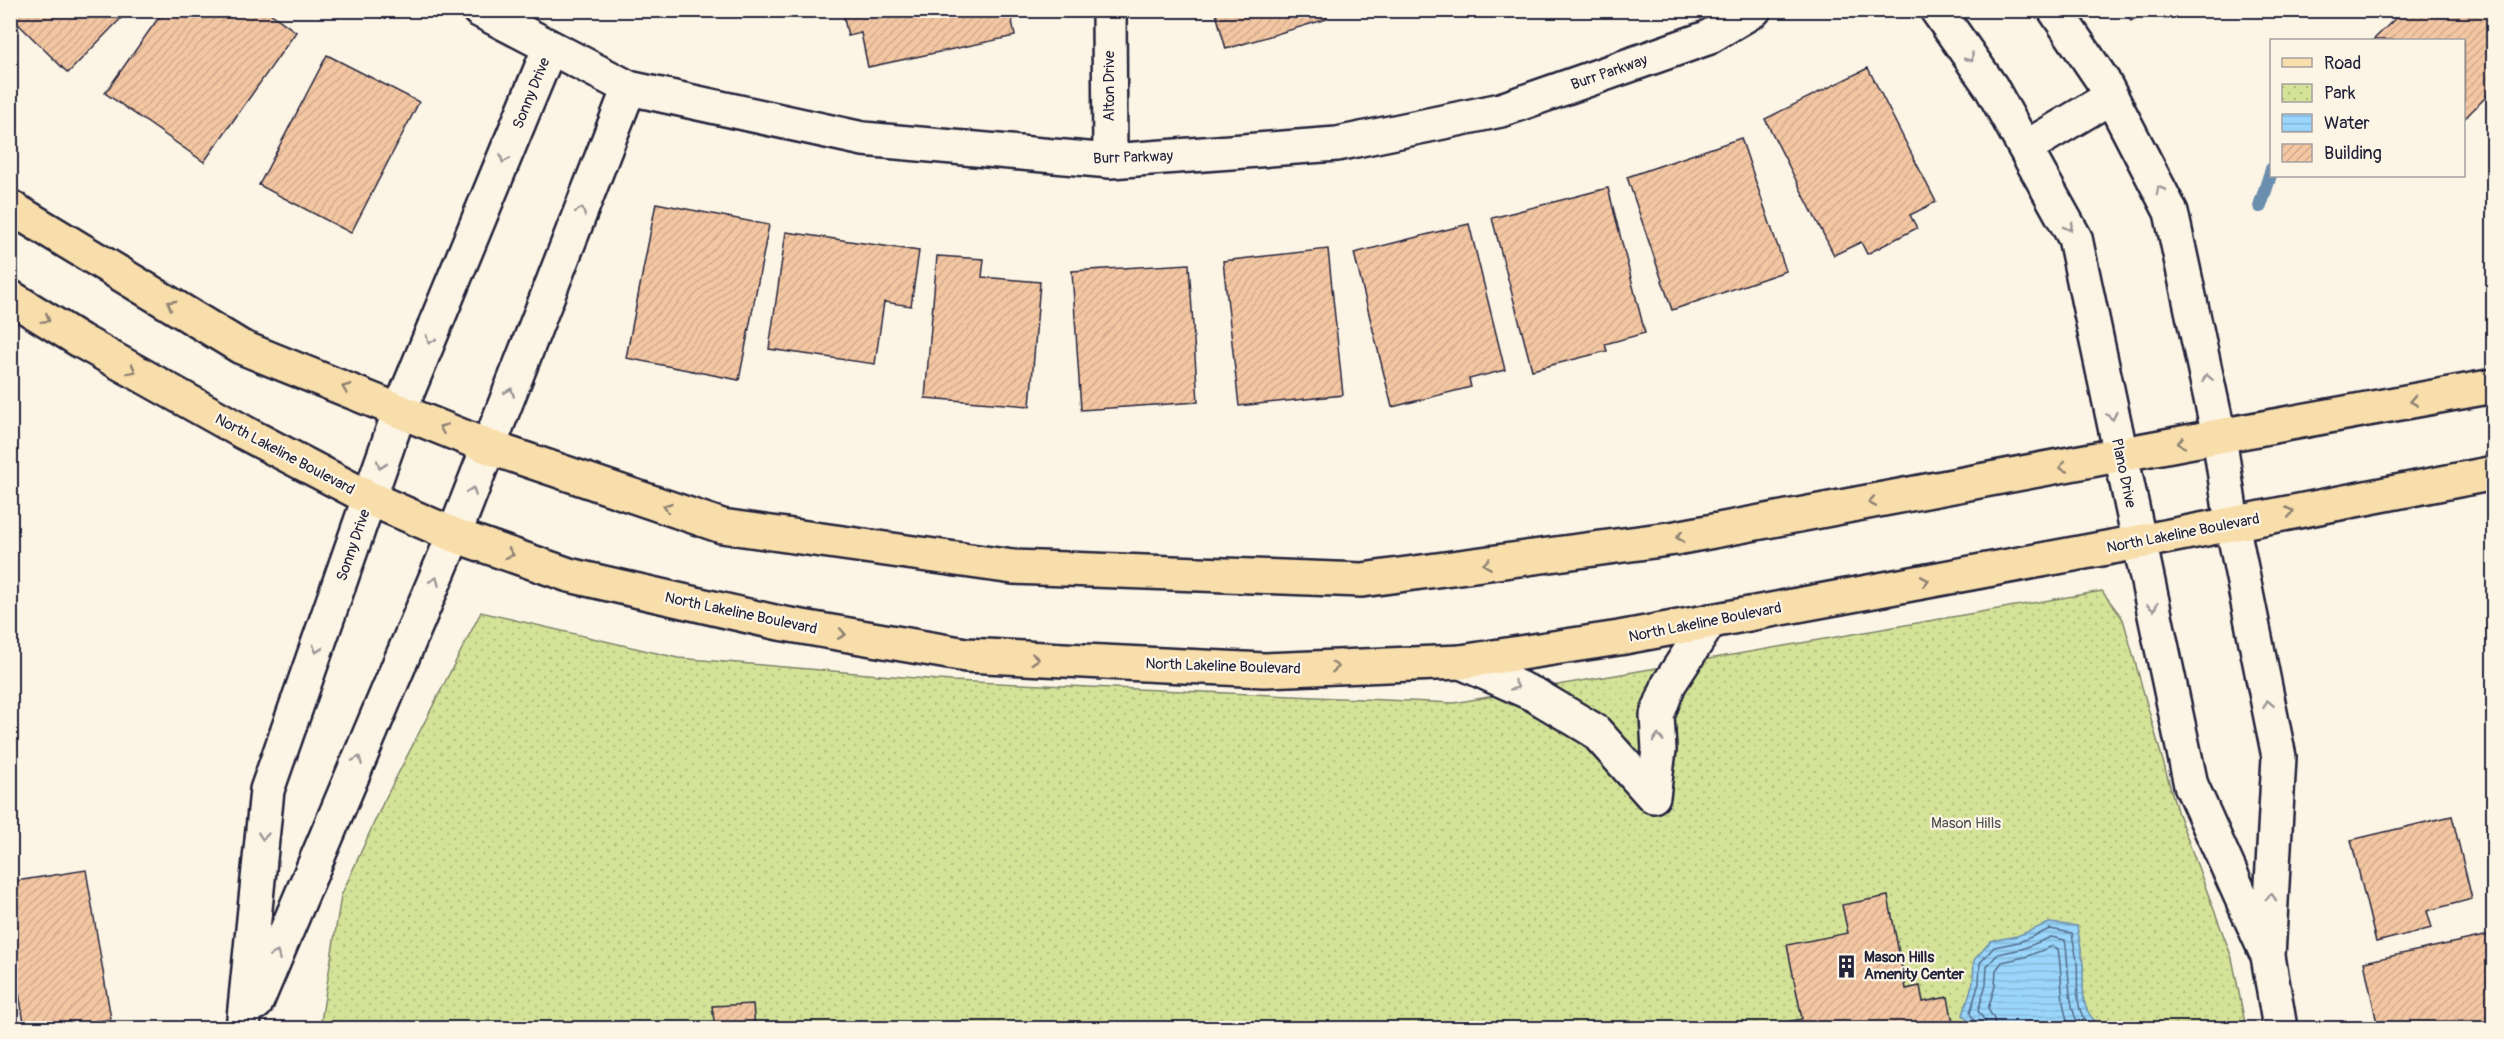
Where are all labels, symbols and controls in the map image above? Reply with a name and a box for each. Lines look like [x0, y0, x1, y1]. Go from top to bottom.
legend [2270, 39, 2465, 177]
street label: Alton Drive [1100, 50, 1119, 122]
street label: Burr Parkway [1568, 50, 1651, 94]
one-way arrow [1963, 52, 1974, 63]
text: Road [2324, 52, 2361, 75]
street label: Sonny Drive [509, 54, 555, 132]
text: Park [2324, 82, 2356, 105]
text: Water [2324, 112, 2370, 135]
text: Building [2324, 142, 2382, 165]
street label: Burr Parkway [1093, 147, 1174, 168]
one-way arrow [499, 153, 511, 164]
one-way arrow [2156, 186, 2167, 196]
one-way arrow [574, 206, 586, 217]
one-way arrow [2061, 221, 2073, 231]
one-way arrow [167, 300, 177, 311]
one-way arrow [39, 312, 50, 323]
one-way arrow [425, 333, 437, 344]
one-way arrow [126, 363, 136, 374]
one-way arrow [2201, 374, 2214, 384]
one-way arrow [341, 383, 352, 395]
one-way arrow [503, 387, 515, 398]
one-way arrow [2410, 394, 2420, 407]
street label: North Lakeline Boulevard [212, 410, 358, 499]
one-way arrow [2105, 411, 2118, 421]
one-way arrow [439, 423, 450, 435]
one-way arrow [2176, 436, 2186, 449]
street label: Plano Drive [2107, 437, 2140, 510]
one-way arrow [376, 459, 388, 470]
one-way arrow [2059, 460, 2068, 472]
one-way arrow [464, 486, 477, 497]
one-way arrow [1867, 495, 1877, 508]
one-way arrow [662, 502, 673, 514]
street label: Sonny Drive [332, 506, 375, 584]
one-way arrow [2285, 506, 2295, 519]
street label: North Lakeline Boulevard [2105, 509, 2261, 558]
one-way arrow [1675, 530, 1685, 543]
one-way arrow [504, 547, 515, 560]
one-way arrow [1482, 557, 1491, 569]
one-way arrow [1919, 575, 1929, 588]
one-way arrow [428, 577, 440, 588]
street label: North Lakeline Boulevard [663, 588, 819, 639]
street label: North Lakeline Boulevard [1627, 598, 1783, 647]
one-way arrow [2145, 602, 2158, 612]
one-way arrow [837, 627, 847, 640]
one-way arrow [311, 643, 324, 654]
one-way arrow [1030, 652, 1039, 665]
street label: North Lakeline Boulevard [1145, 654, 1301, 679]
one-way arrow [1330, 661, 1339, 674]
one-way arrow [1508, 678, 1519, 690]
one-way arrow [2262, 699, 2275, 709]
one-way arrow [1652, 733, 1665, 742]
one-way arrow [351, 756, 363, 767]
park label: Mason Hills [1931, 814, 2001, 833]
one-way arrow [257, 831, 270, 840]
one-way arrow [2265, 893, 2278, 902]
place label: Mason Hills Amenity Center [1864, 948, 1965, 984]
one-way arrow [269, 950, 281, 961]
building icon: Mason Hills Amenity Center [1833, 953, 1859, 979]

